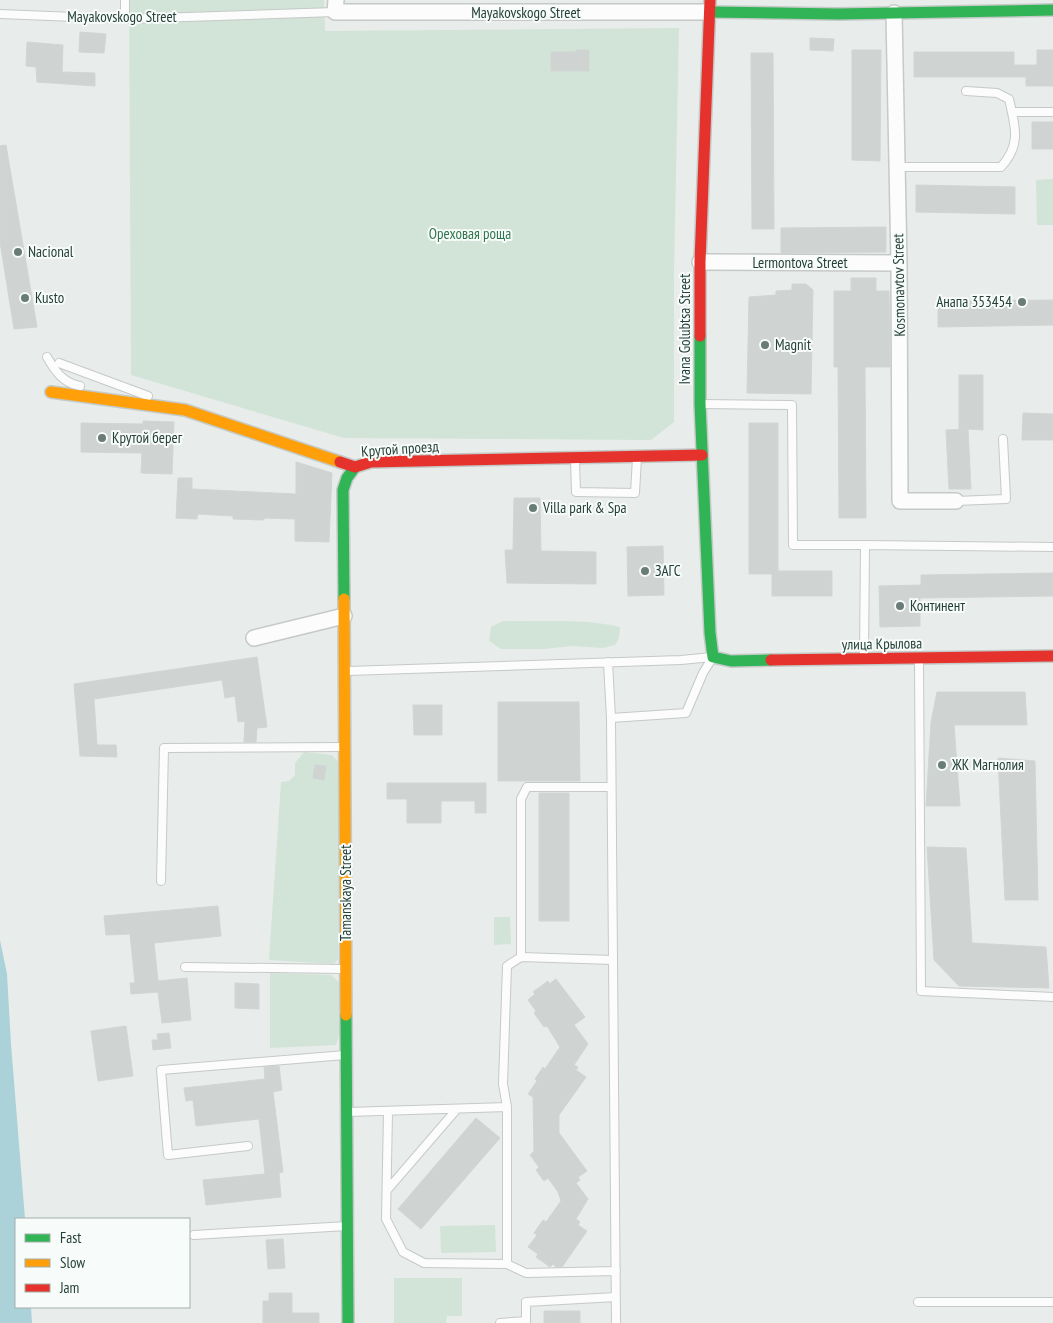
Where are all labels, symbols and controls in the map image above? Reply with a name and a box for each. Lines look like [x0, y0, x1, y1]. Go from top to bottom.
street label: Mayakovskogo Street [471, 3, 581, 22]
street label: Mayakovskogo Street [67, 7, 177, 26]
park label: Ореховая роща [429, 224, 511, 243]
street label: Kosmonavtov Street [888, 233, 909, 337]
place label: Nacional [28, 242, 74, 261]
marker: Nacional [12, 246, 24, 258]
street label: Lermontova Street [752, 253, 848, 272]
street label: Ivana Golubtsa Street [675, 274, 694, 384]
place label: Kusto [35, 288, 64, 307]
marker: Kusto [19, 292, 31, 304]
place label: Анапа 353454 [936, 292, 1012, 311]
marker: Анапа 353454 [1016, 296, 1028, 308]
place label: Magnit [775, 335, 811, 354]
marker: Magnit [759, 339, 771, 351]
place label: Крутой берег [112, 428, 183, 447]
marker: Крутой берег [96, 432, 108, 444]
street label: Крутой проезд [360, 436, 440, 461]
place label: Villa park & Spa [542, 498, 627, 517]
marker: Villa park & Spa [527, 502, 539, 514]
place label: ЗАГС [655, 561, 681, 580]
marker: ЗАГС [639, 565, 651, 577]
place label: Континент [910, 596, 965, 615]
marker: Континент [894, 600, 906, 612]
street label: улица Крылова [842, 633, 922, 654]
place label: ЖК Магнолия [951, 755, 1024, 774]
marker: ЖК Магнолия [936, 759, 948, 771]
street label: Tamanskaya Street [336, 845, 355, 941]
legend [15, 1218, 190, 1308]
text: Fast [60, 1228, 81, 1247]
text: Slow [60, 1253, 85, 1272]
text: Jam [59, 1278, 79, 1297]

